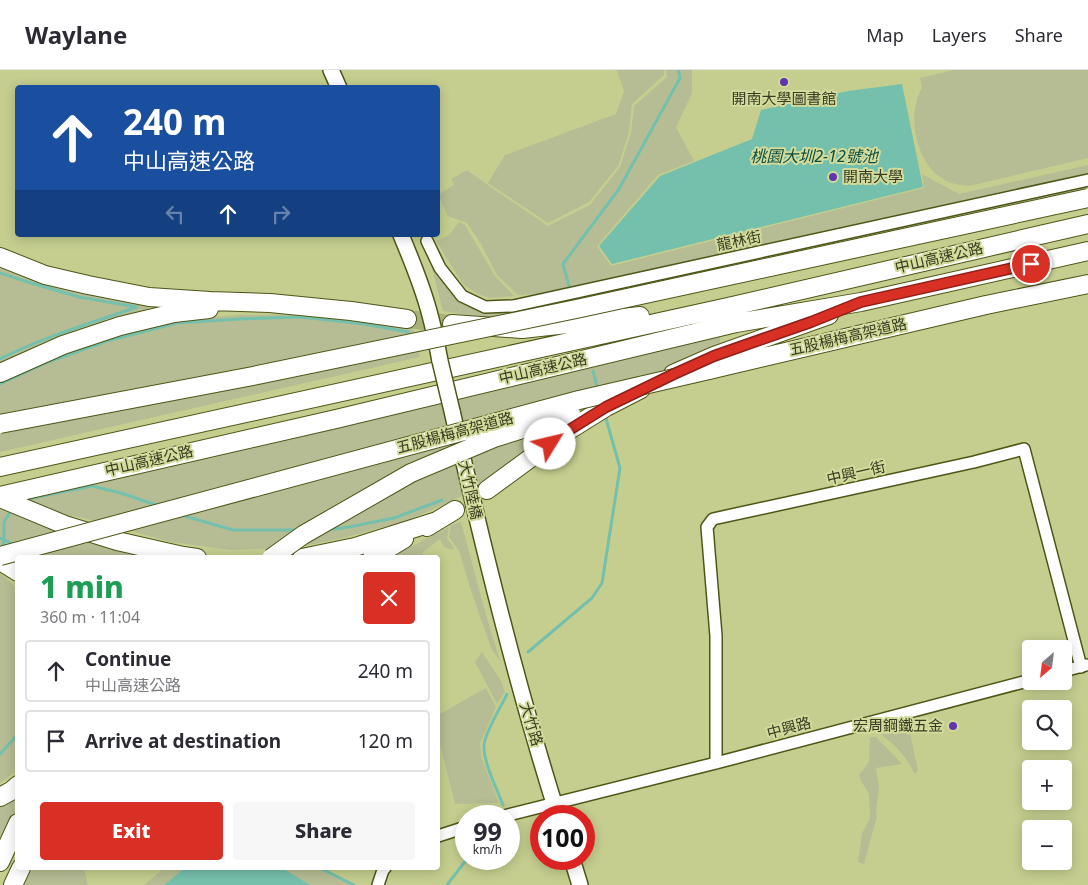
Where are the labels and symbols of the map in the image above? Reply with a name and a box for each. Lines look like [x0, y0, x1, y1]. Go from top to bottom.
marker: 開南大學圖書館 [778, 76, 790, 88]
place label: 開南大學圖書館 [731, 88, 837, 108]
water label: 桃園大圳2-12號池 [750, 145, 880, 167]
place label: 開南大學 [843, 166, 903, 186]
marker: 開南大學 [827, 171, 839, 183]
street label: 龍林街 [715, 226, 763, 254]
street label: 中山高速公路 [893, 237, 985, 277]
pin [1010, 243, 1052, 285]
street label: 五股楊梅高架道路 [787, 313, 908, 359]
street label: 中山高速公路 [497, 348, 589, 388]
street label: 五股楊梅高架道路 [394, 407, 515, 457]
position arrow [523, 417, 575, 469]
street label: 中山高速公路 [103, 440, 195, 480]
street label: 中興一街 [824, 456, 887, 489]
street label: 大竹陸橋 [454, 458, 487, 521]
north arrow [1022, 640, 1072, 690]
street label: 大竹路 [516, 699, 548, 748]
street label: 中興路 [764, 712, 813, 743]
place label: 宏周鋼鐵五金 [853, 715, 943, 735]
marker: 宏周鋼鐵五金 [947, 720, 959, 732]
speed limit sign: 100 [530, 805, 595, 870]

